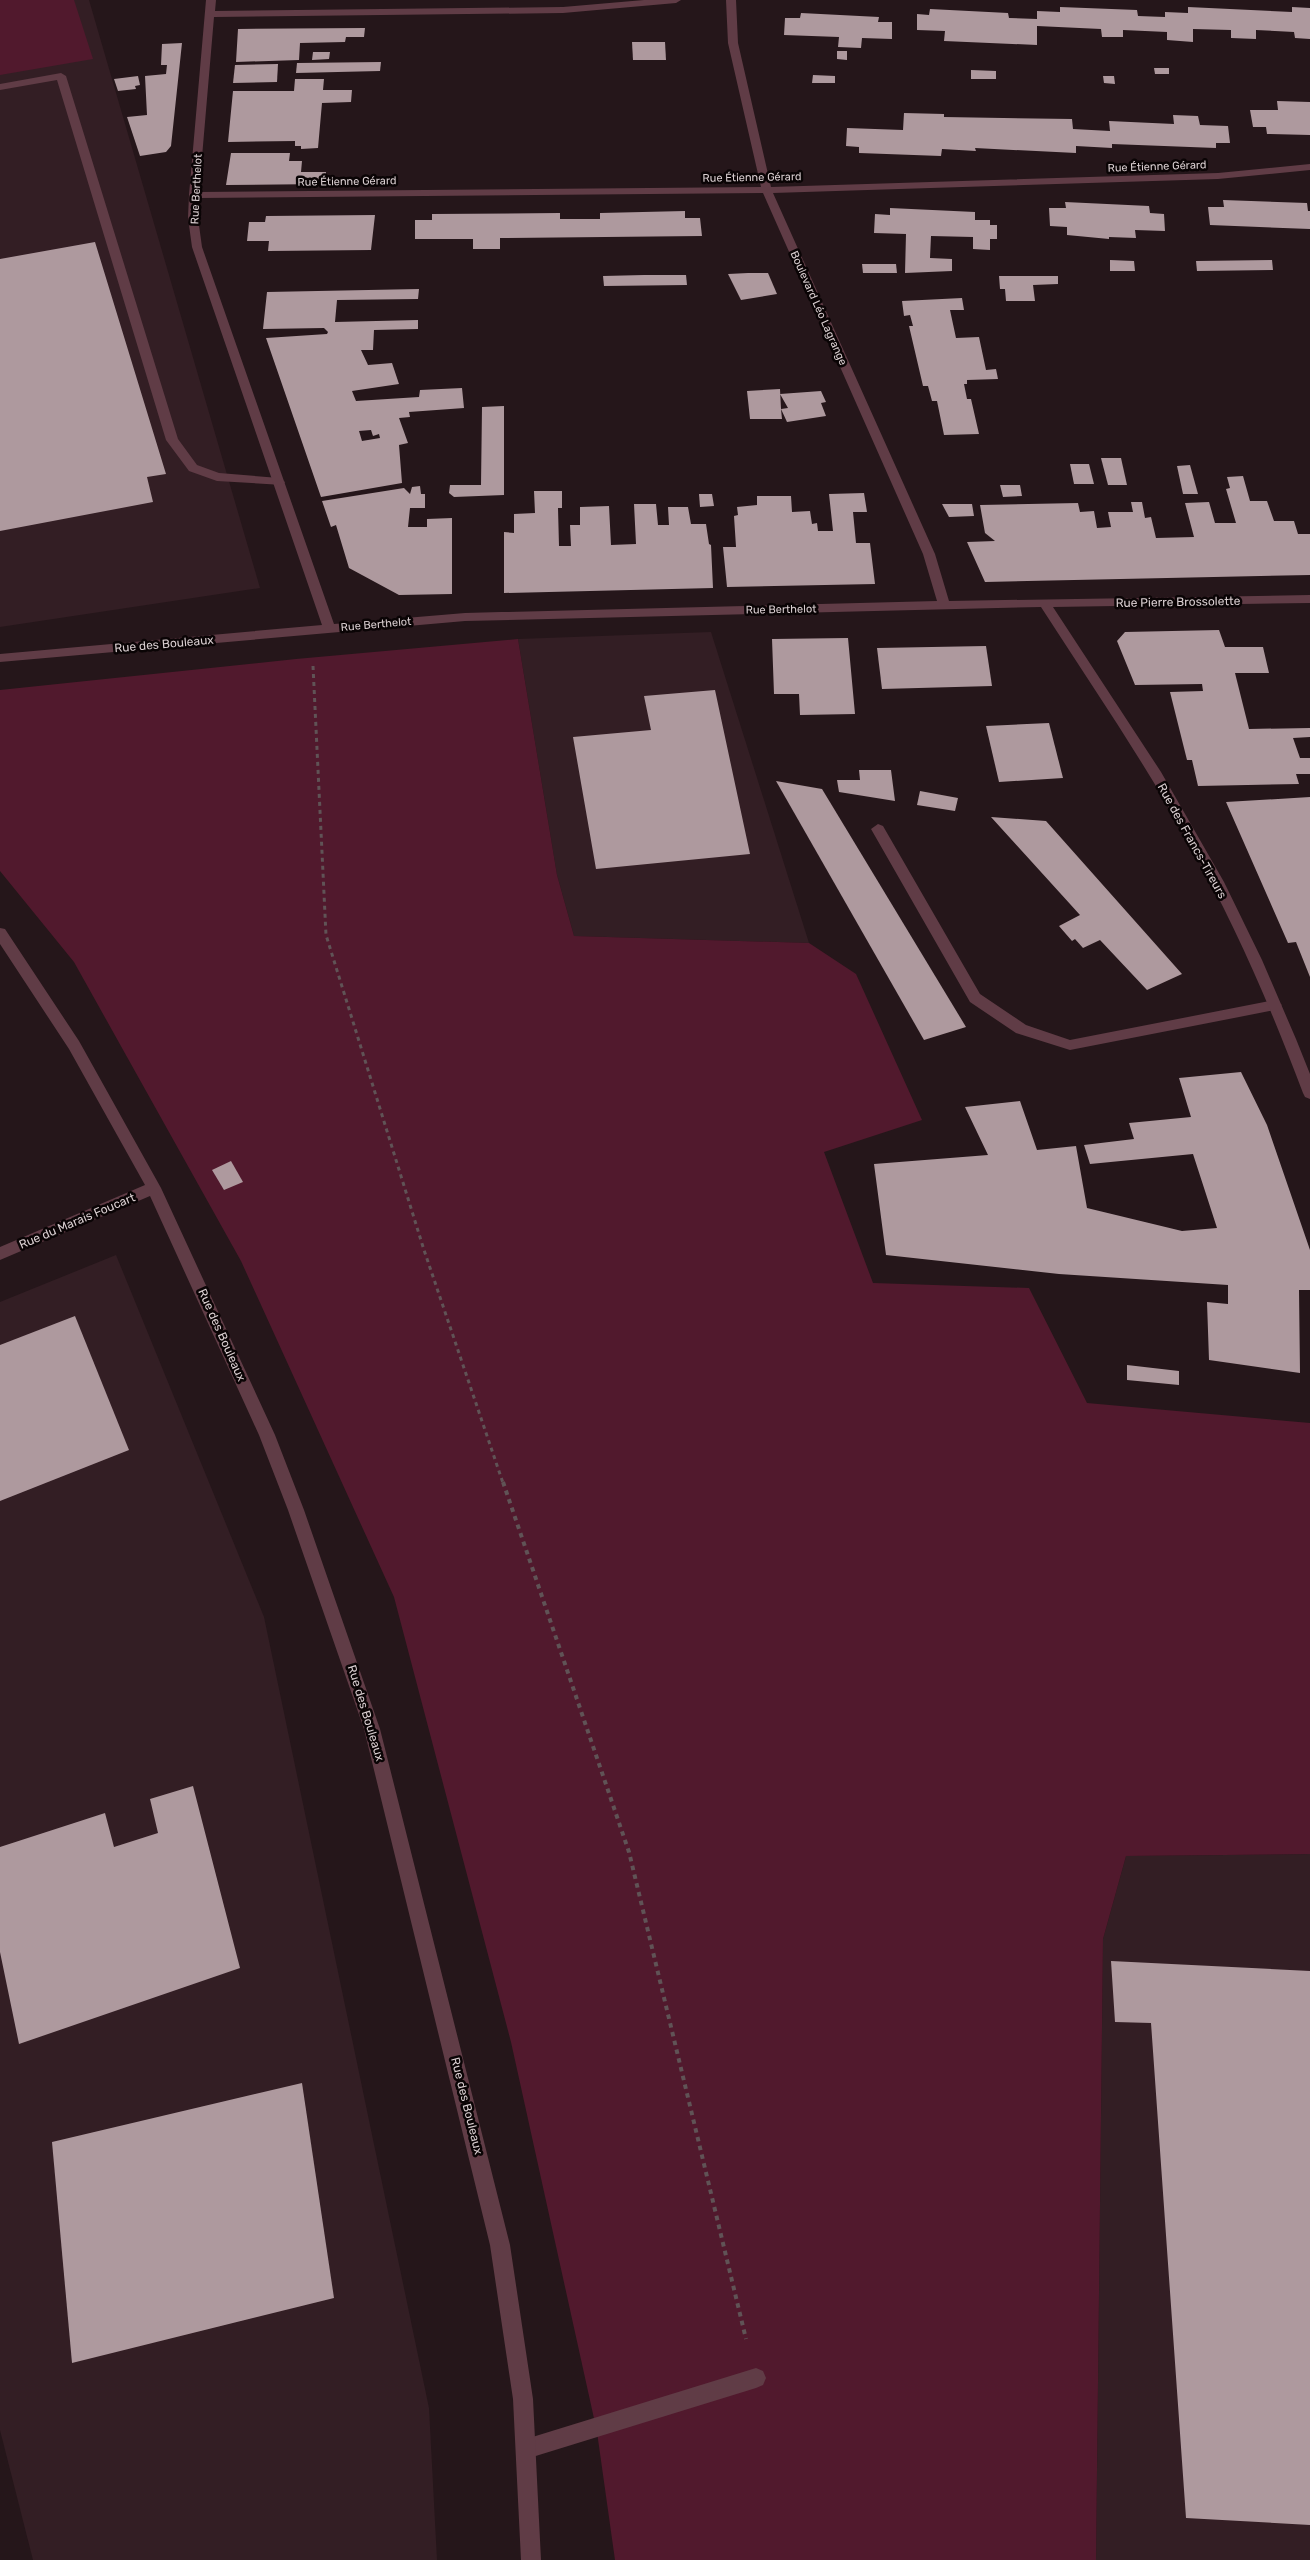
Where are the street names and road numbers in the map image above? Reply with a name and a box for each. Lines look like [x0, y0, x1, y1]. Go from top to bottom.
street label: Rue Berthelot [188, 153, 205, 225]
street label: Rue Étienne Gérard [1107, 158, 1207, 175]
street label: Rue Étienne Gérard [702, 170, 802, 185]
street label: Rue Étienne Gérard [297, 174, 397, 189]
street label: Boulevard Léo Lagrange [787, 249, 850, 367]
street label: Rue Pierre Brossolette [1115, 594, 1241, 610]
street label: Rue Berthelot [746, 602, 817, 617]
street label: Rue Berthelot [340, 615, 413, 634]
street label: Rue des Bouleaux [114, 633, 215, 655]
street label: Rue des Francs-Tireurs [1155, 781, 1229, 901]
street label: Rue du Marais Foucart [17, 1190, 137, 1252]
street label: Rue des Bouleaux [195, 1287, 249, 1384]
street label: Rue des Bouleaux [345, 1663, 387, 1763]
street label: Rue des Bouleaux [448, 2056, 486, 2157]

